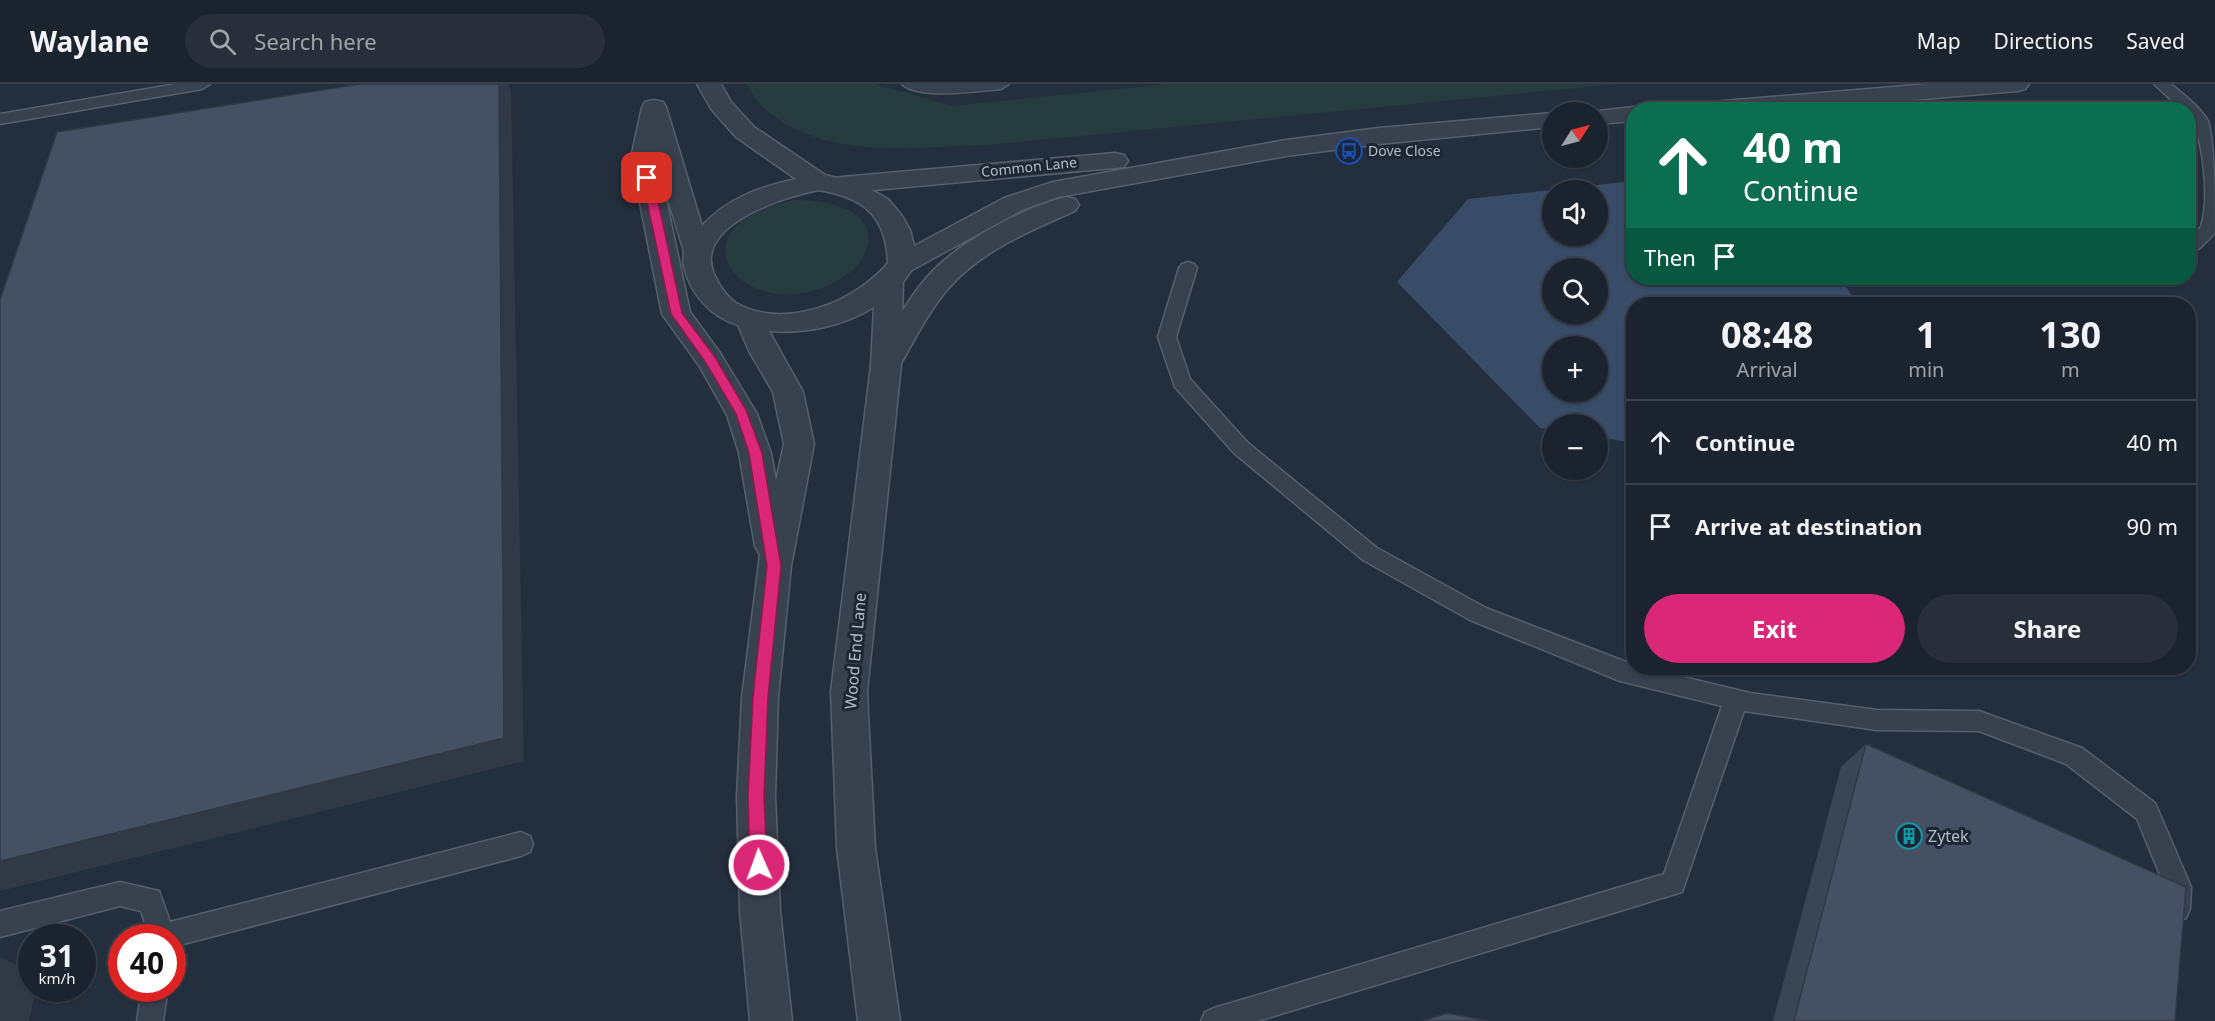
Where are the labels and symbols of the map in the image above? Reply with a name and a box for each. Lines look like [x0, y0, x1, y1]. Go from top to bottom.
north arrow [1542, 102, 1608, 168]
bus stop icon: Dove Close [1334, 136, 1364, 166]
place label: Dove Close [1368, 141, 1441, 160]
pin [621, 152, 672, 203]
street label: Common Lane [980, 152, 1078, 181]
street label: Wood End Lane [839, 592, 871, 710]
building icon: Zytek [1894, 821, 1924, 851]
place label: Zytek [1928, 825, 1969, 847]
position arrow [727, 833, 791, 897]
speed limit sign: 40 [108, 924, 186, 1002]

